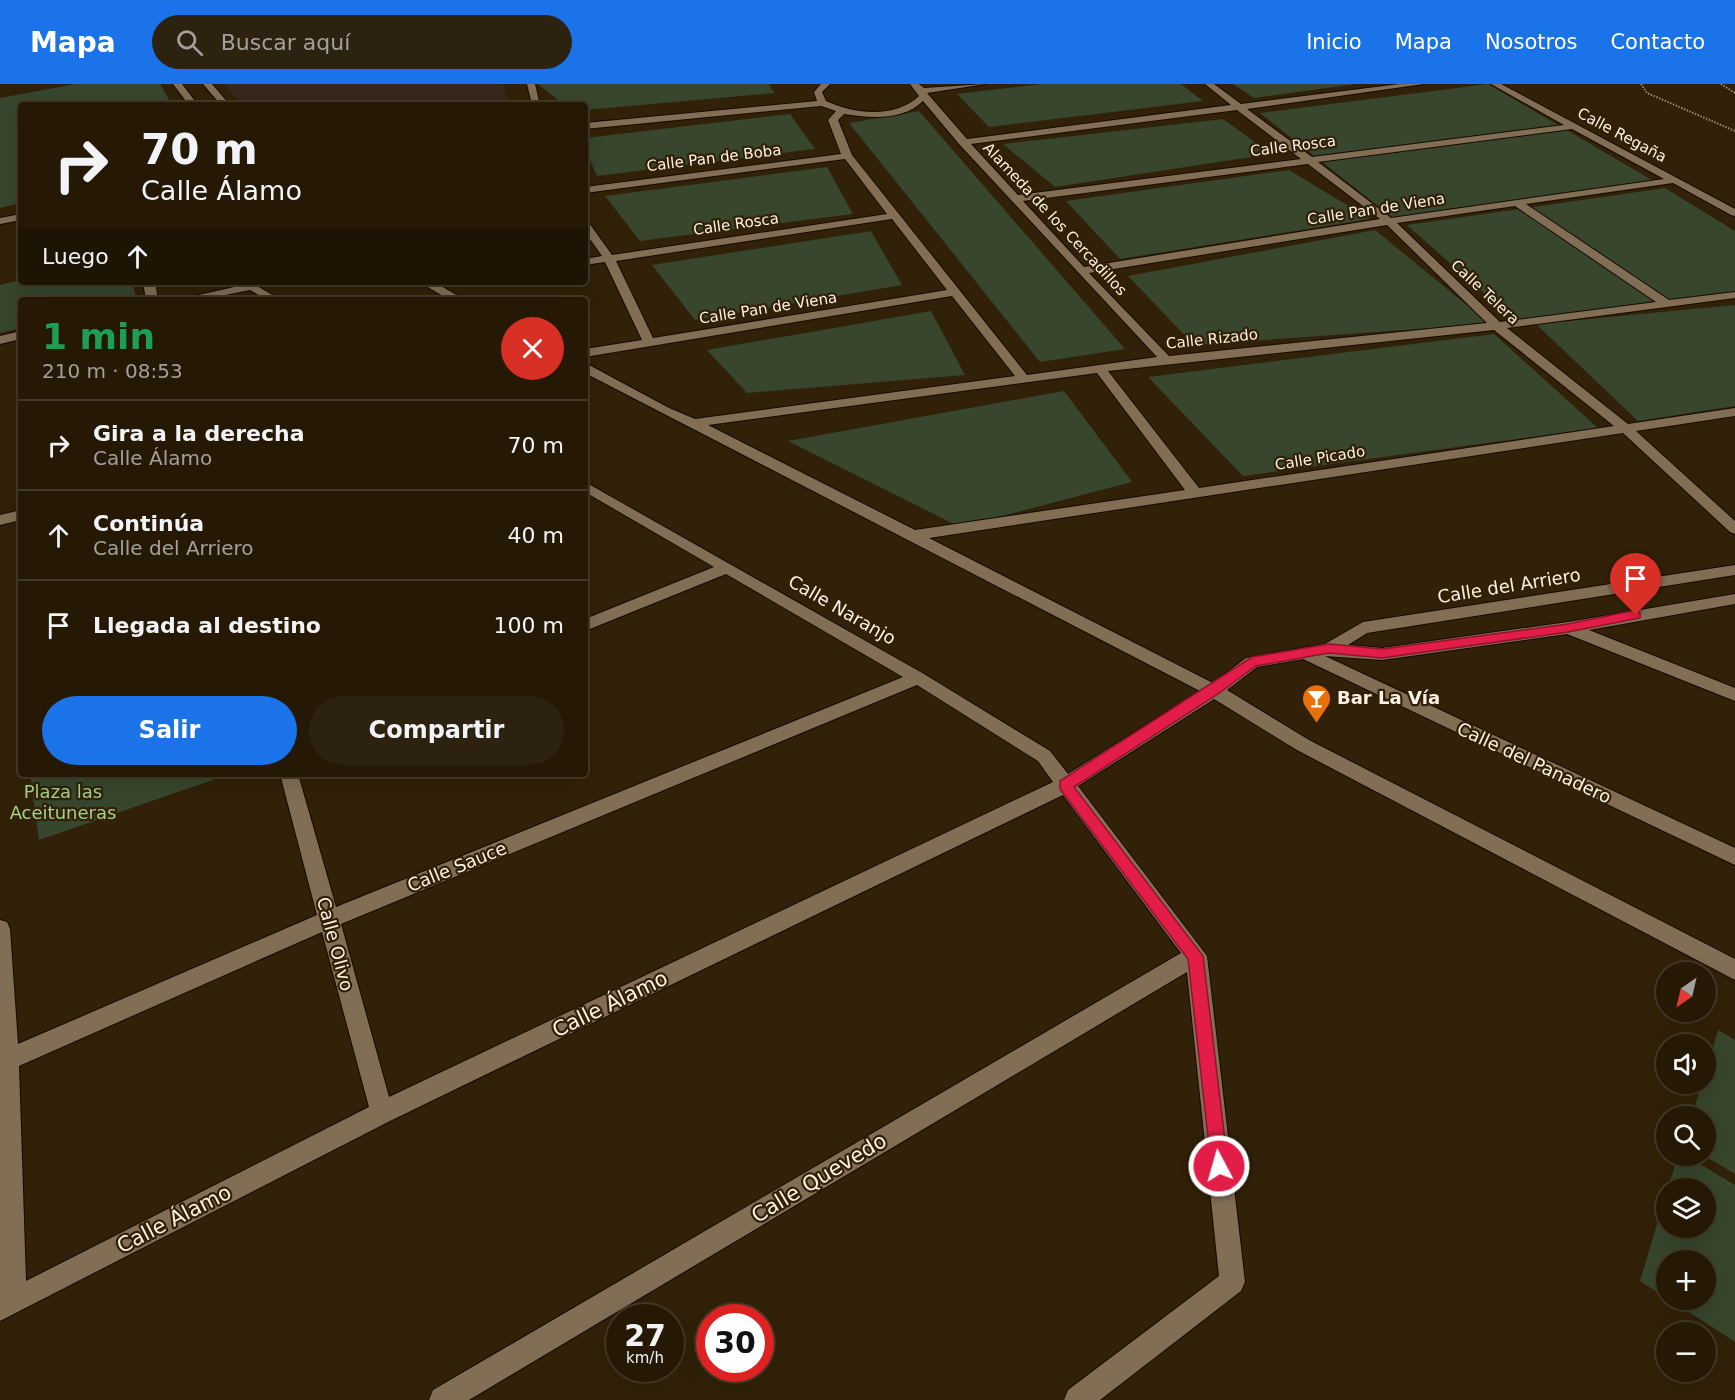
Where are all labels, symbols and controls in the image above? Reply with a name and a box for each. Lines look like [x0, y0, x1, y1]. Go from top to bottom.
search box [152, 15, 572, 69]
text: Mapa [30, 26, 116, 59]
icon: search [173, 26, 206, 59]
text: Buscar aquí [221, 30, 350, 55]
text: Inicio [1306, 30, 1362, 54]
text: Mapa [1395, 30, 1452, 54]
text: Nosotros [1485, 30, 1577, 54]
text: Contacto [1610, 30, 1705, 54]
street label: Calle Regaña [1574, 104, 1670, 166]
text: 70 m [141, 125, 258, 174]
icon: right [42, 126, 120, 204]
street label: Calle Rosca [1249, 132, 1337, 160]
street label: Alameda de los Cercadillos [979, 139, 1131, 299]
street label: Calle Pan de Boba [646, 141, 782, 175]
text: Calle Álamo [141, 175, 302, 206]
street label: Calle Pan de Viena [1306, 189, 1446, 229]
street label: Calle Rosca [692, 209, 780, 239]
icon: ahead [121, 240, 154, 273]
text: Luego [42, 244, 109, 269]
street label: Calle Telera [1447, 256, 1523, 328]
street label: Calle Pan de Viena [698, 288, 838, 328]
text: 1 min [42, 316, 155, 357]
button: close [501, 317, 564, 380]
street label: Calle Rizado [1165, 325, 1259, 353]
text: 210 m · 08:53 [42, 359, 183, 383]
text: Gira a la derecha [93, 421, 305, 446]
icon: right [42, 429, 75, 462]
text: 70 m [508, 433, 564, 458]
street label: Calle Picado [1274, 442, 1366, 474]
text: Calle Álamo [93, 446, 212, 470]
text: Continúa [93, 511, 204, 536]
icon: ahead [42, 519, 75, 552]
text: 40 m [508, 523, 564, 548]
text: Calle del Arriero [93, 536, 254, 560]
pin [1610, 553, 1661, 615]
icon: arrive [1619, 562, 1652, 595]
street label: Calle del Arriero [1436, 564, 1582, 607]
street label: Calle Naranjo [785, 570, 900, 649]
icon: arrive [42, 609, 75, 642]
text: Llegada al destino [93, 613, 321, 638]
text: 100 m [494, 613, 564, 638]
bar icon: Bar La Vía [1300, 682, 1332, 724]
place label: Bar La Vía [1337, 687, 1440, 708]
button: Salir [42, 696, 297, 765]
button: Compartir [309, 696, 564, 765]
street label: Calle del Panadero [1454, 718, 1615, 807]
park label: Plaza las Aceituneras [10, 781, 116, 823]
street label: Calle Sauce [404, 837, 510, 896]
street label: Calle Olivo [313, 895, 358, 993]
north arrow [1656, 962, 1716, 1022]
map controls [1656, 962, 1716, 1382]
street label: Calle Álamo [548, 965, 672, 1042]
button: sound [1656, 1034, 1716, 1094]
button: search [1656, 1106, 1716, 1166]
street label: Calle Quevedo [747, 1128, 891, 1228]
position arrow [1187, 1134, 1251, 1198]
button: layers [1656, 1178, 1716, 1238]
street label: Calle Álamo [112, 1179, 235, 1258]
button: + [1656, 1250, 1716, 1310]
speed limit sign: 30 [696, 1304, 774, 1382]
text: 27 [624, 1318, 666, 1353]
button: − [1656, 1322, 1716, 1382]
text: km/h [626, 1349, 664, 1367]

